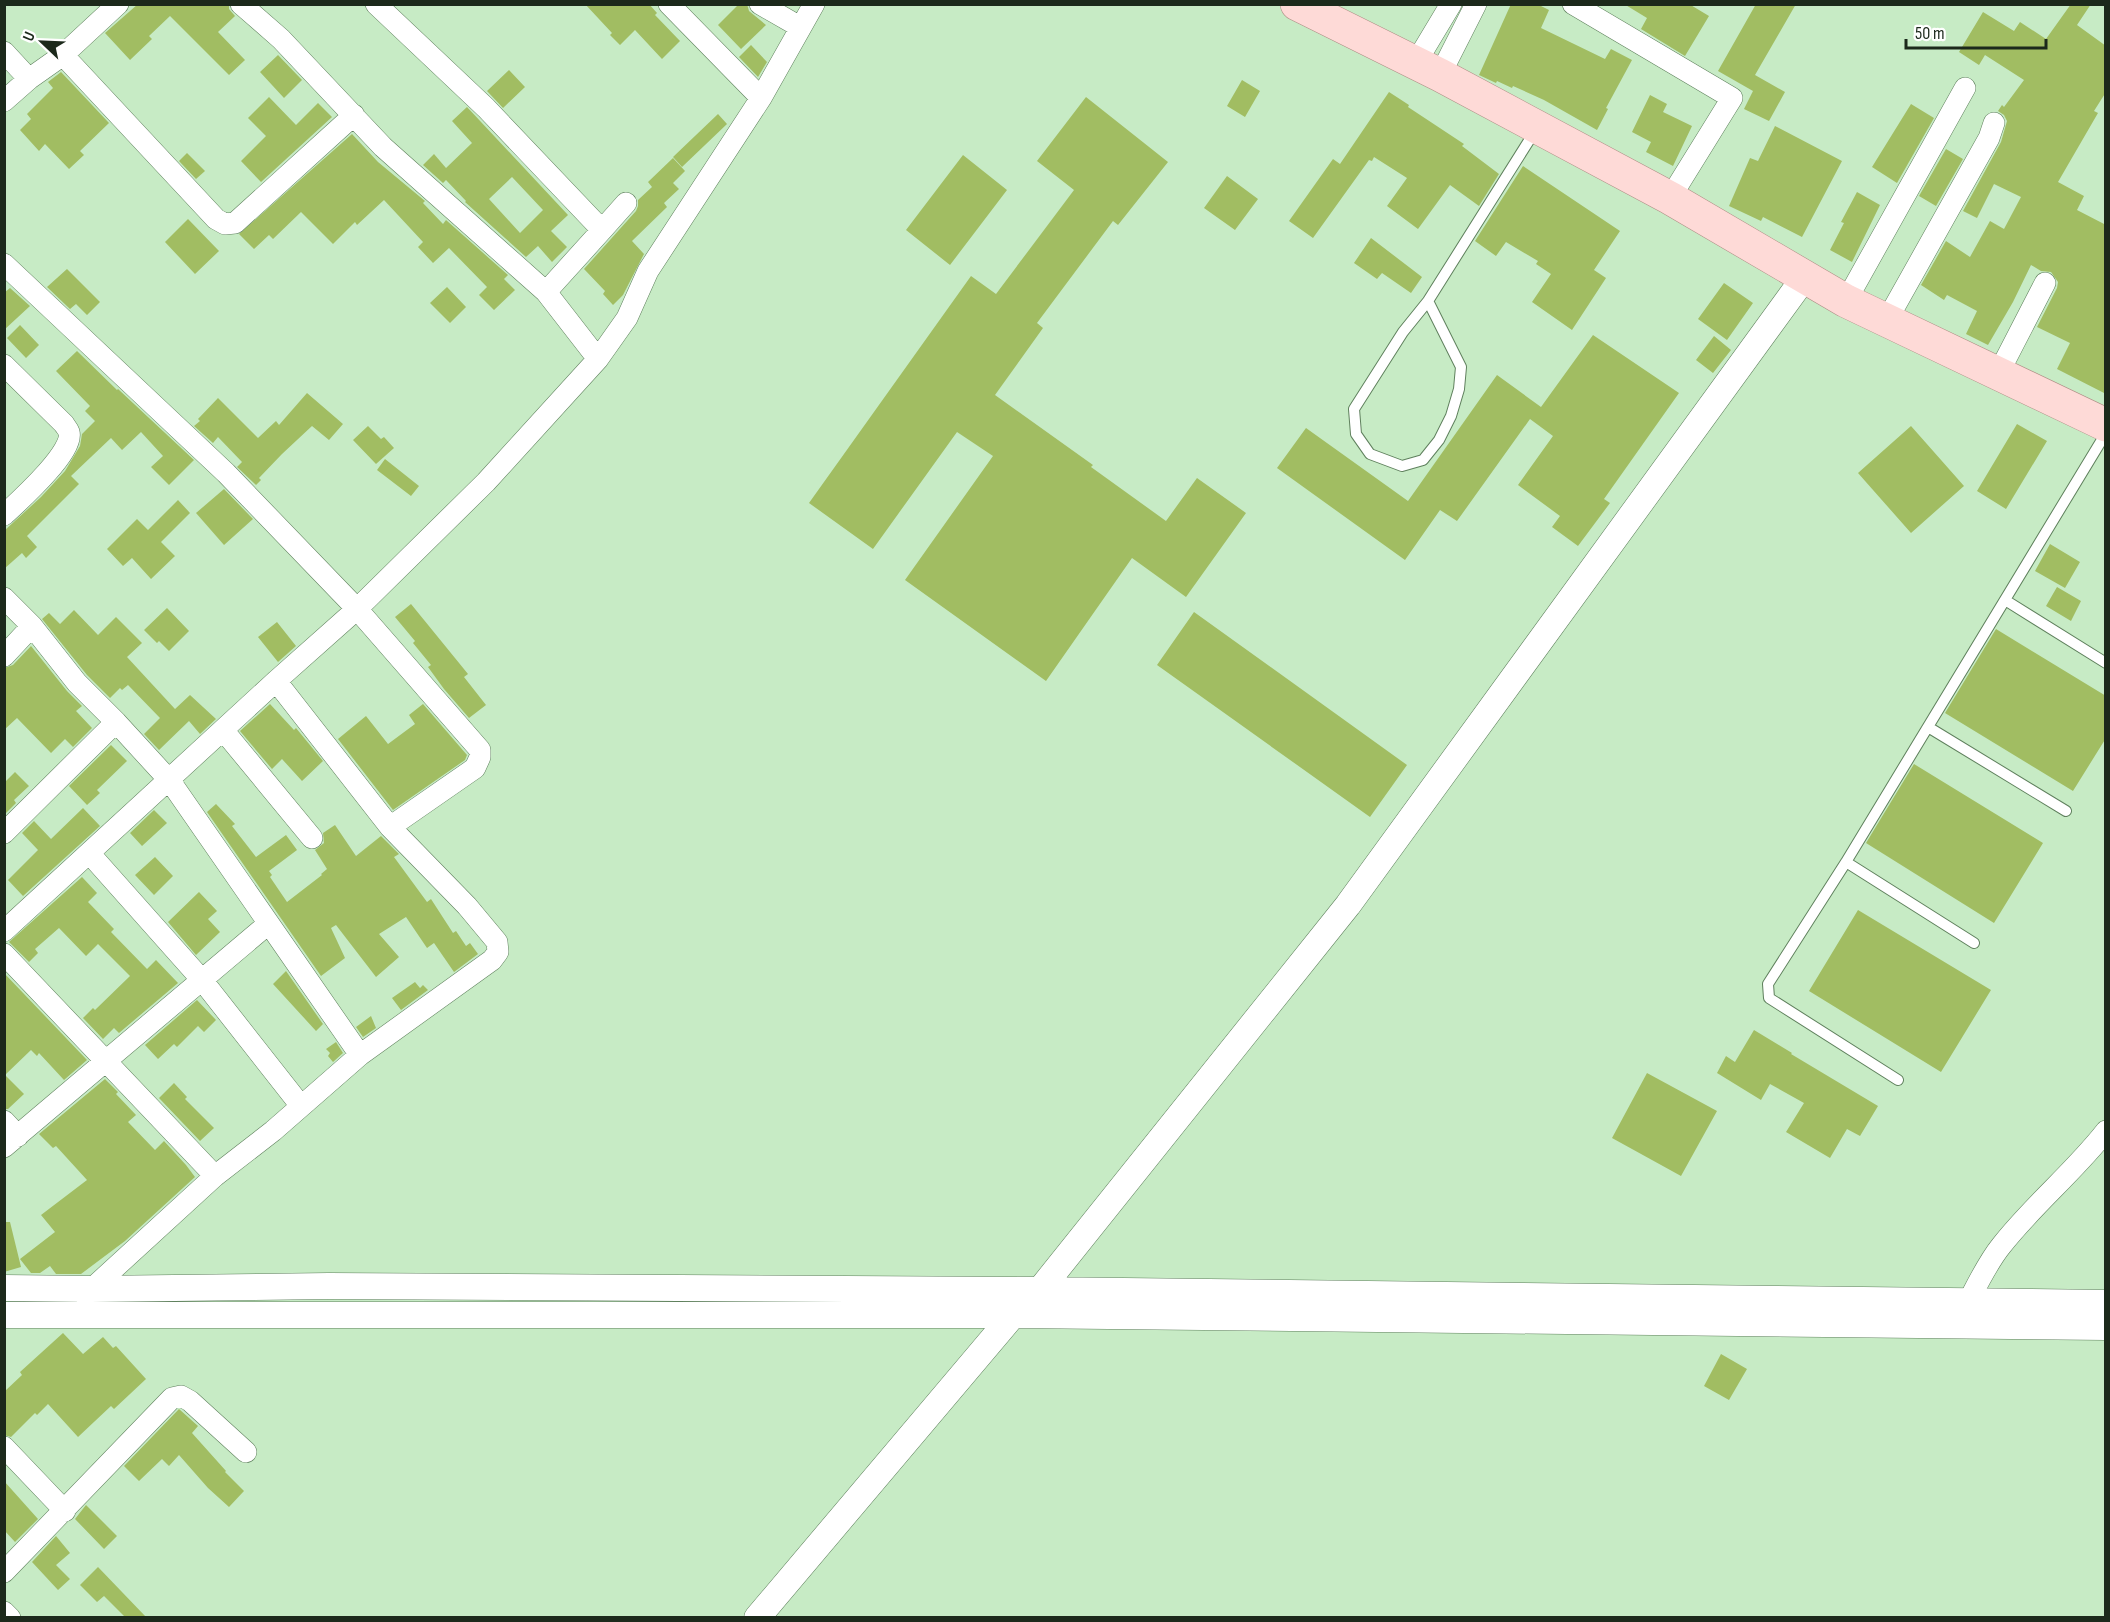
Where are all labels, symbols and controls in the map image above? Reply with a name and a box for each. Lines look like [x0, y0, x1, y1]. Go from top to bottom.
north arrow [12, 12, 72, 72]
scale bar [1906, 12, 2046, 50]
text: 50 m [1915, 23, 1945, 44]
text: U [19, 29, 40, 44]

